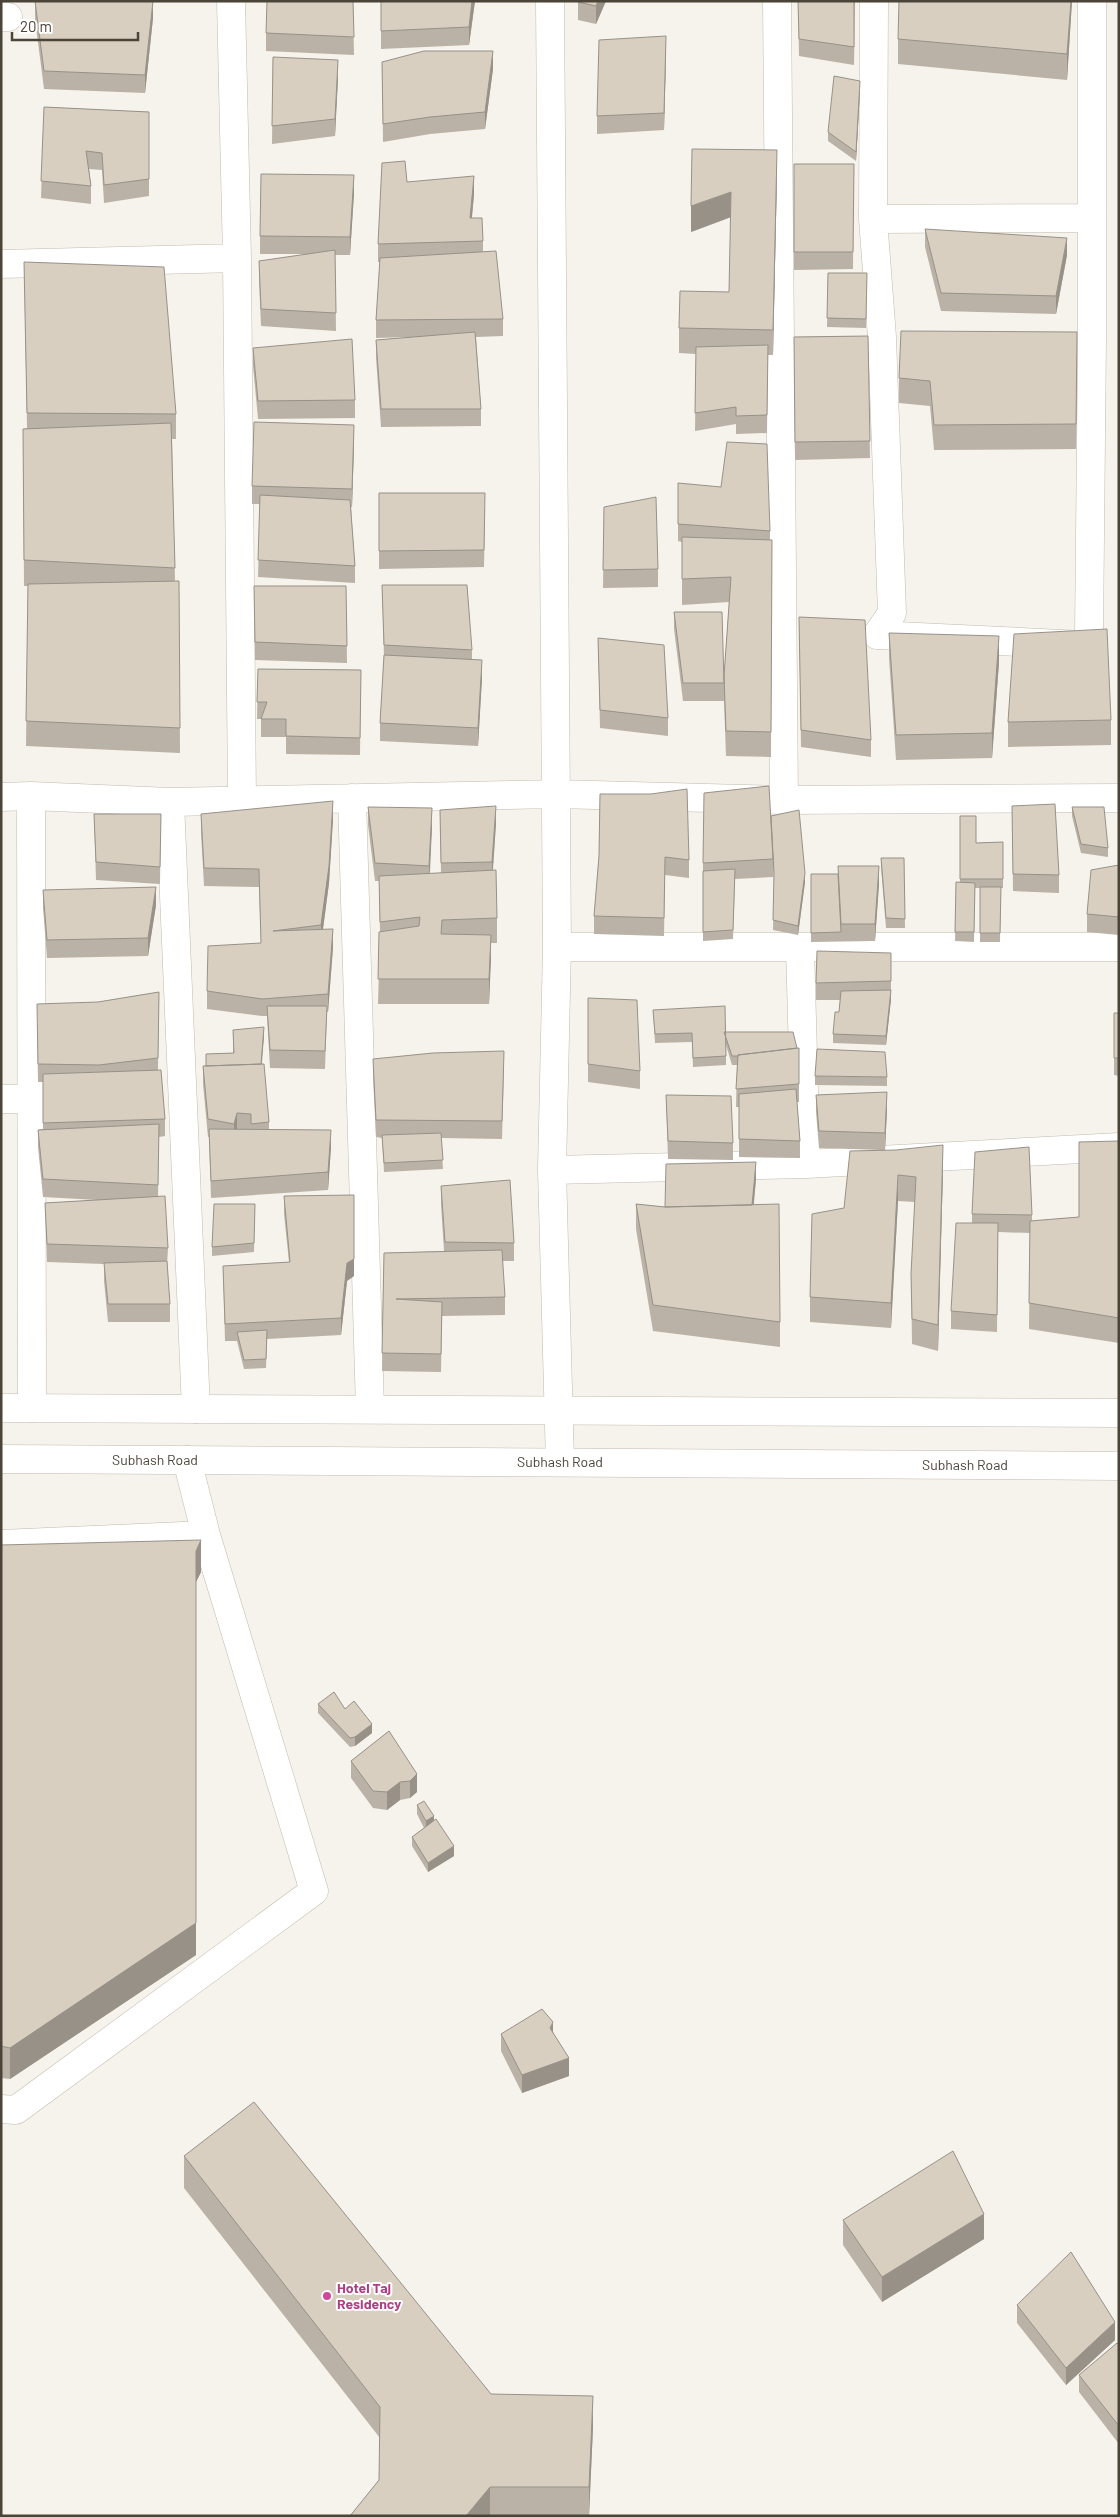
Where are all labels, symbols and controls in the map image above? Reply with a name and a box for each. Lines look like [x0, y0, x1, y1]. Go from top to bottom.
scale bar [12, 10, 139, 42]
text: 20 m [20, 17, 52, 35]
street label: Subhash Road [112, 1451, 198, 1468]
street label: Subhash Road [517, 1453, 603, 1470]
street label: Subhash Road [922, 1456, 1008, 1473]
place label: Hotel Taj Residency [337, 2279, 401, 2312]
marker: Hotel Taj Residency [321, 2290, 333, 2302]

